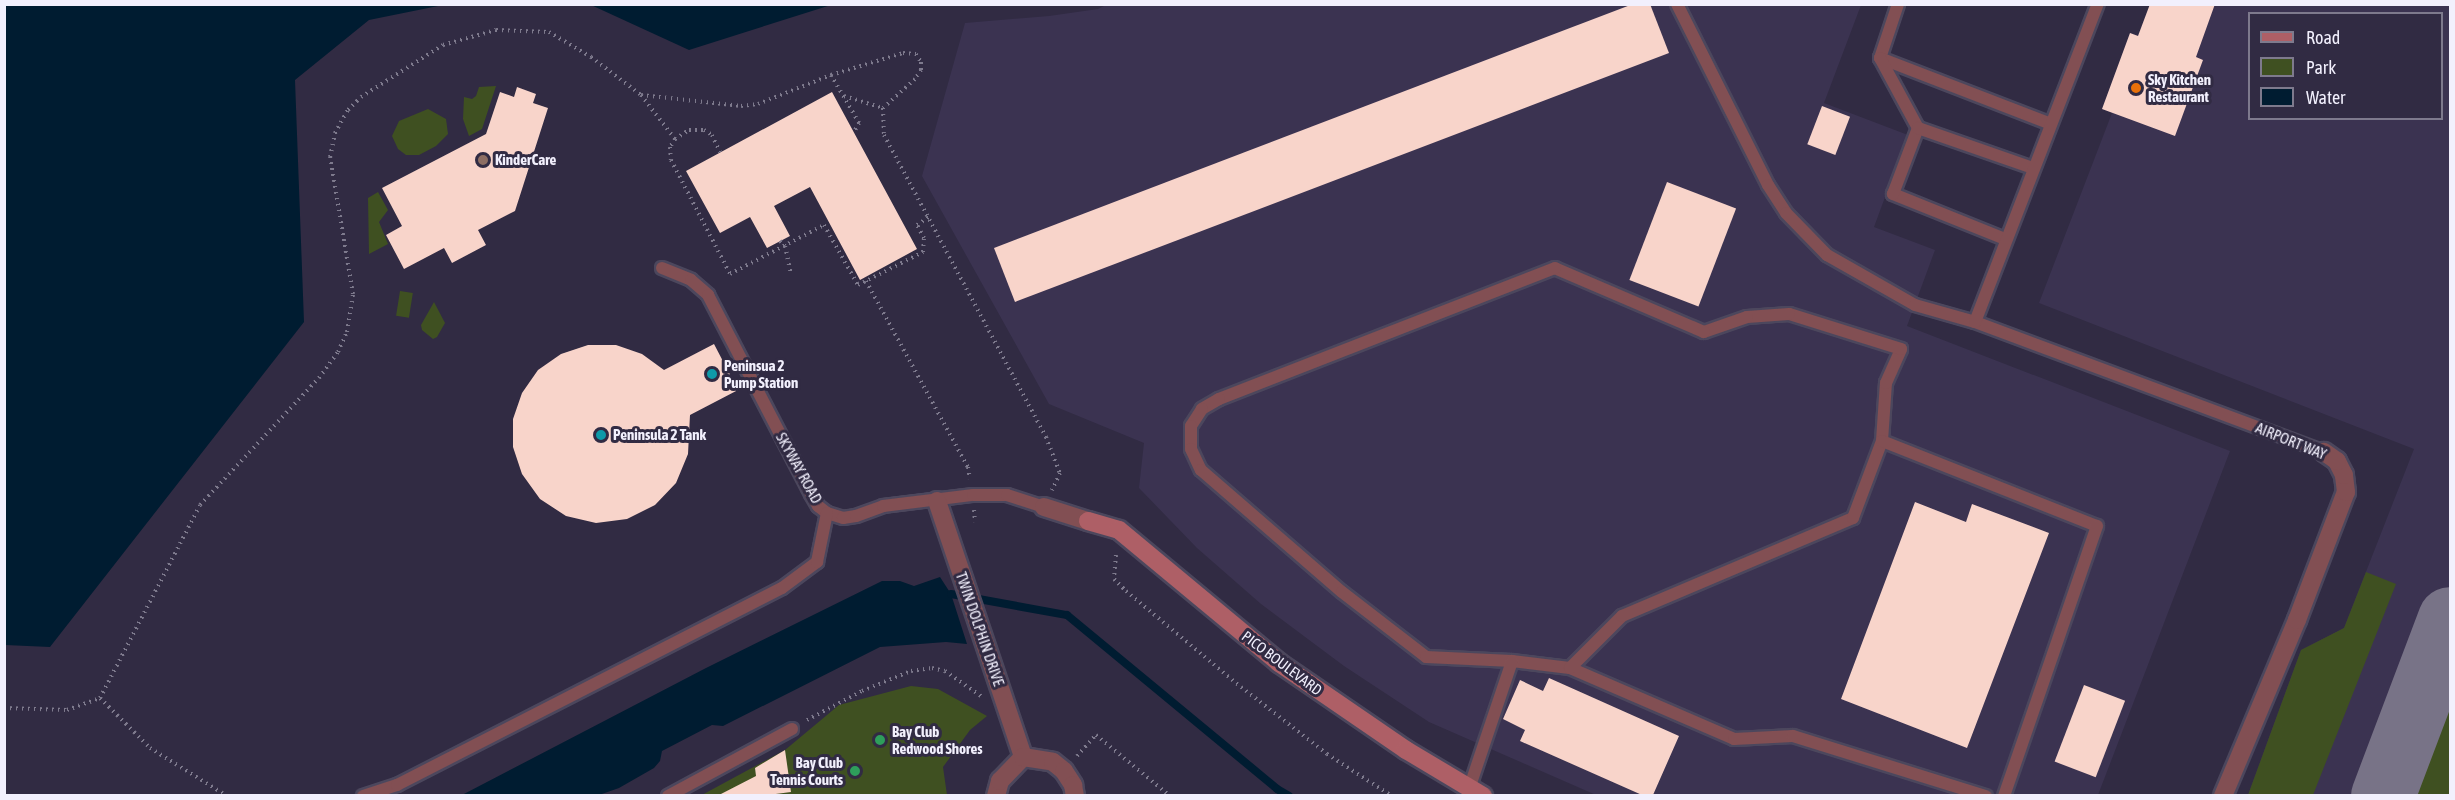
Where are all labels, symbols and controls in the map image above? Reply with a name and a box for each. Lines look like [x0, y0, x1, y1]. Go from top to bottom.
legend [2248, 12, 2443, 120]
text: Road [2306, 27, 2340, 48]
text: Park [2306, 57, 2336, 78]
place label: Sky Kitchen Restaurant [2148, 70, 2211, 105]
marker: Sky Kitchen Restaurant [2129, 81, 2143, 95]
text: Water [2306, 87, 2345, 108]
place label: KinderCare [495, 151, 556, 169]
marker: KinderCare [476, 153, 490, 167]
place label: Peninsua 2 Pump Station [724, 356, 798, 391]
marker: Peninsua 2 Pump Station [705, 367, 719, 381]
street label: AIRPORT WAY [2253, 419, 2329, 463]
place label: Peninsula 2 Tank [613, 426, 706, 444]
marker: Peninsula 2 Tank [594, 428, 608, 442]
street label: SKYWAY ROAD [772, 429, 826, 507]
street label: TWIN DOLPHIN DRIVE [952, 570, 1008, 688]
street label: PICO BOULEVARD [1238, 627, 1326, 699]
place label: Bay Club Redwood Shores [892, 722, 983, 757]
marker: Bay Club Redwood Shores [873, 733, 887, 747]
place label: Bay Club Tennis Courts [770, 753, 843, 788]
marker: Bay Club Tennis Courts [848, 764, 862, 778]

